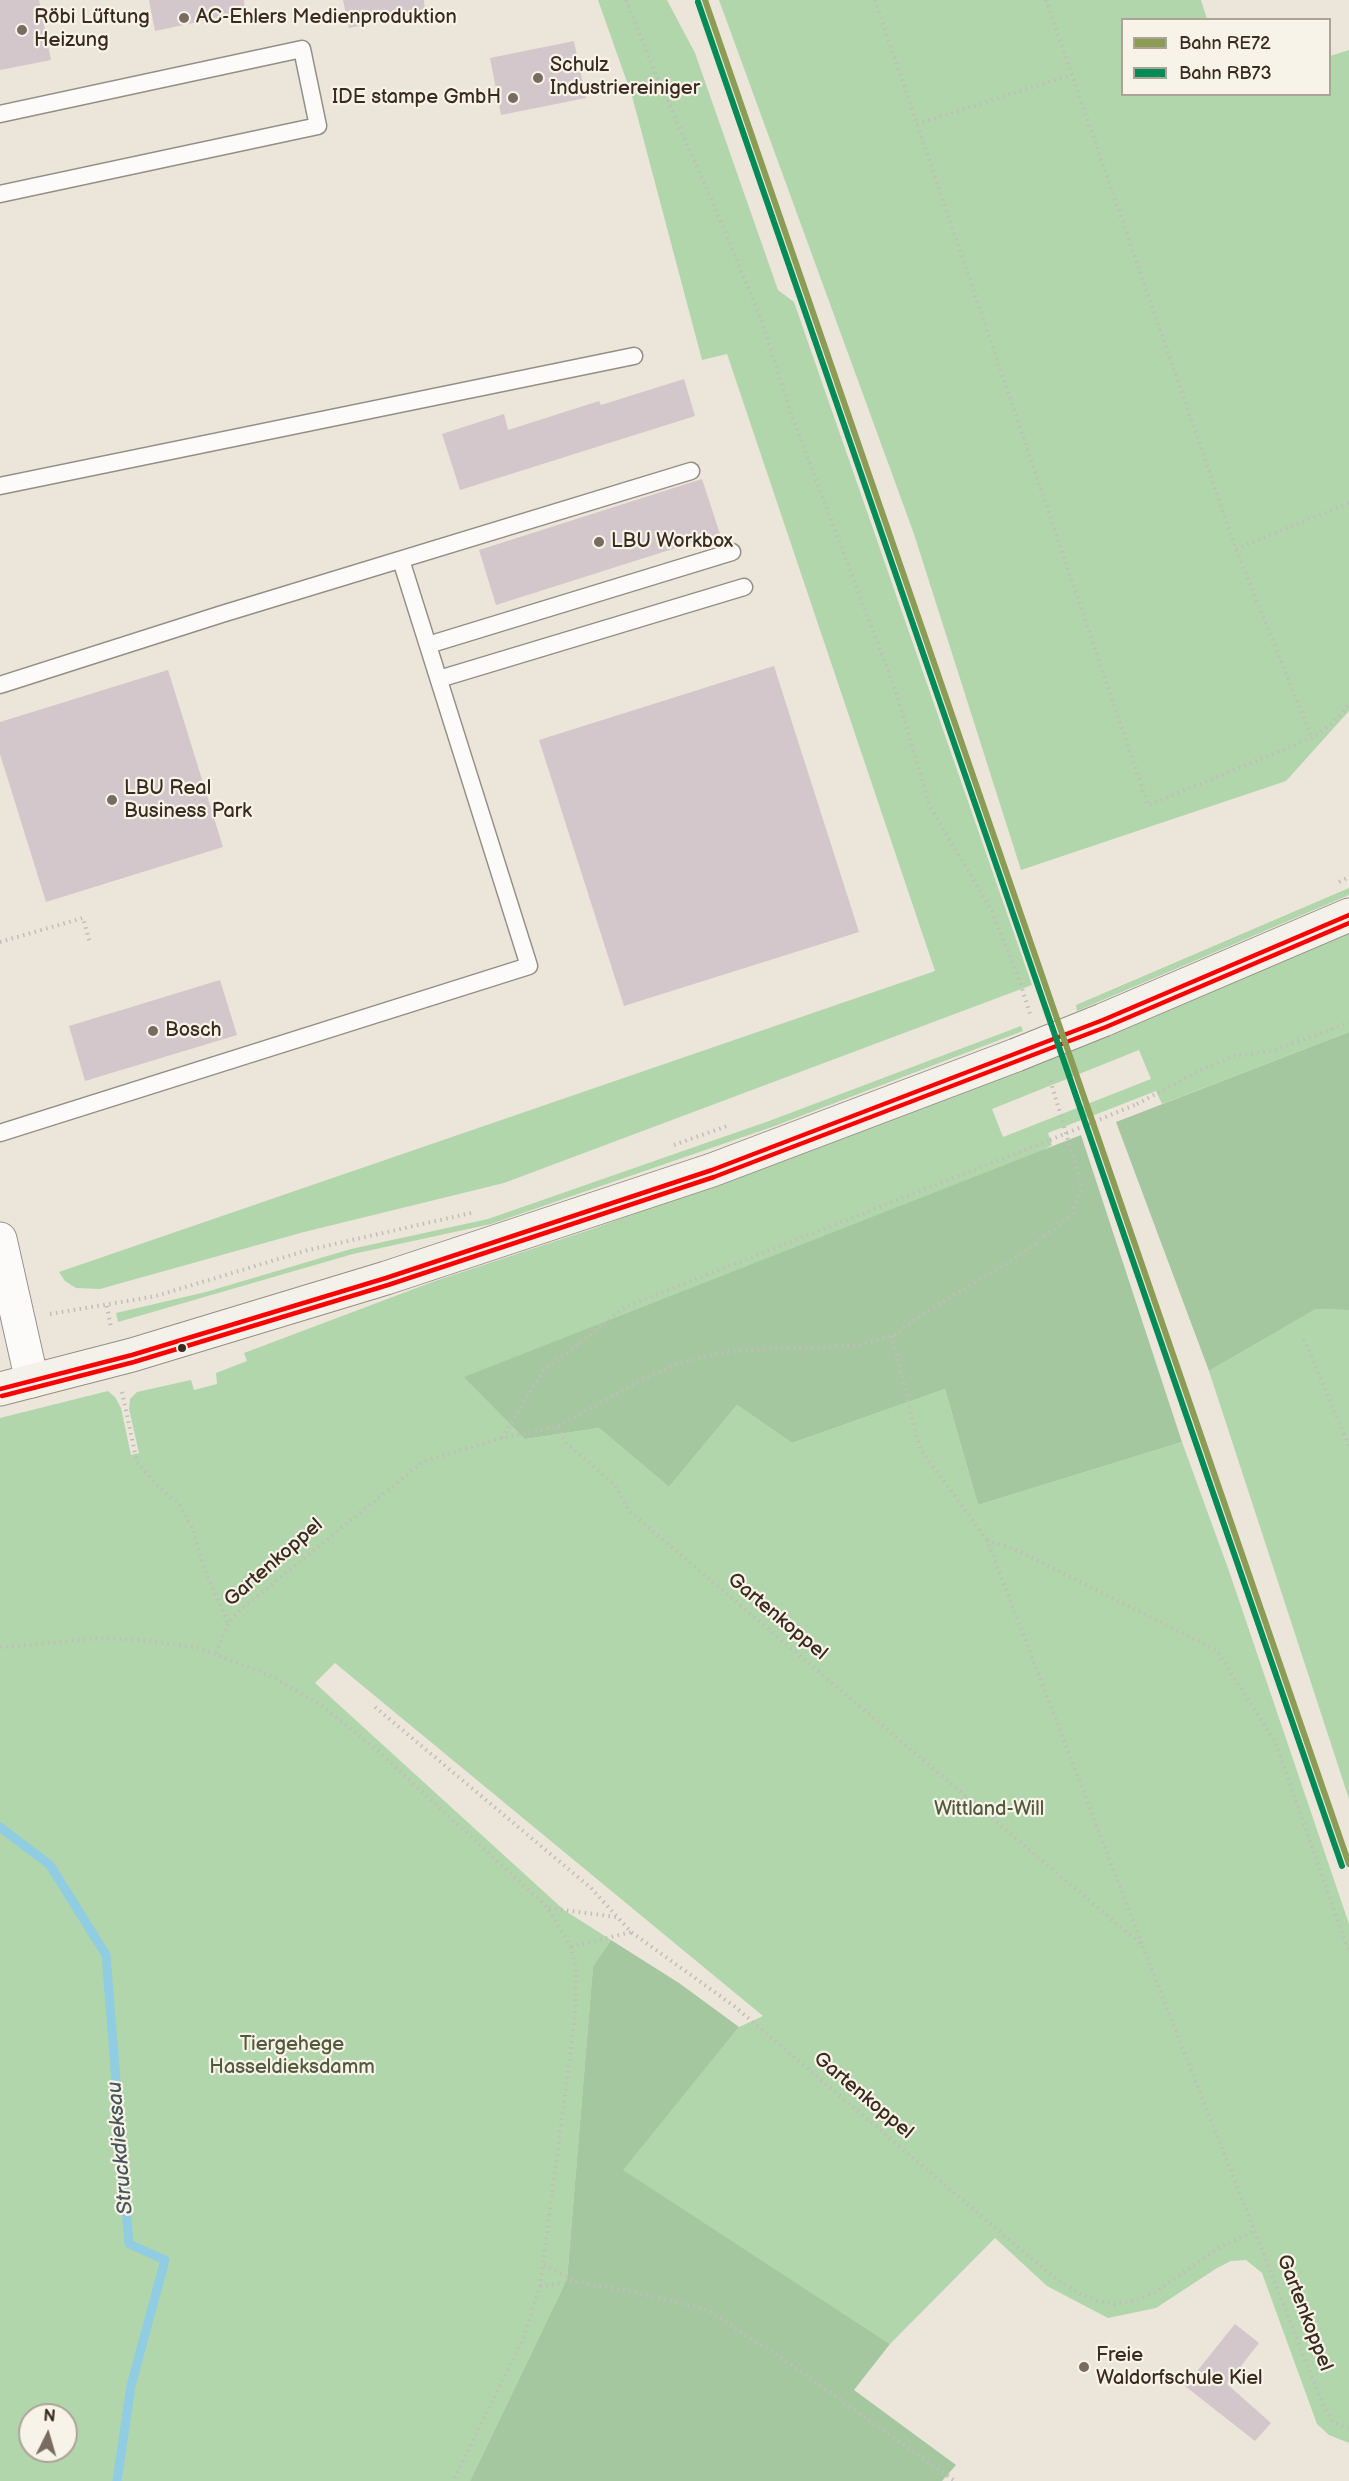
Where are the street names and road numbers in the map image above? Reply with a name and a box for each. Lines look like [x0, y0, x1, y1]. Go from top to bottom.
street label: Gartenkoppel [220, 1514, 328, 1612]
street label: Gartenkoppel [722, 1568, 832, 1666]
street label: Gartenkoppel [808, 2047, 918, 2145]
street label: Gartenkoppel [1271, 2251, 1337, 2375]

